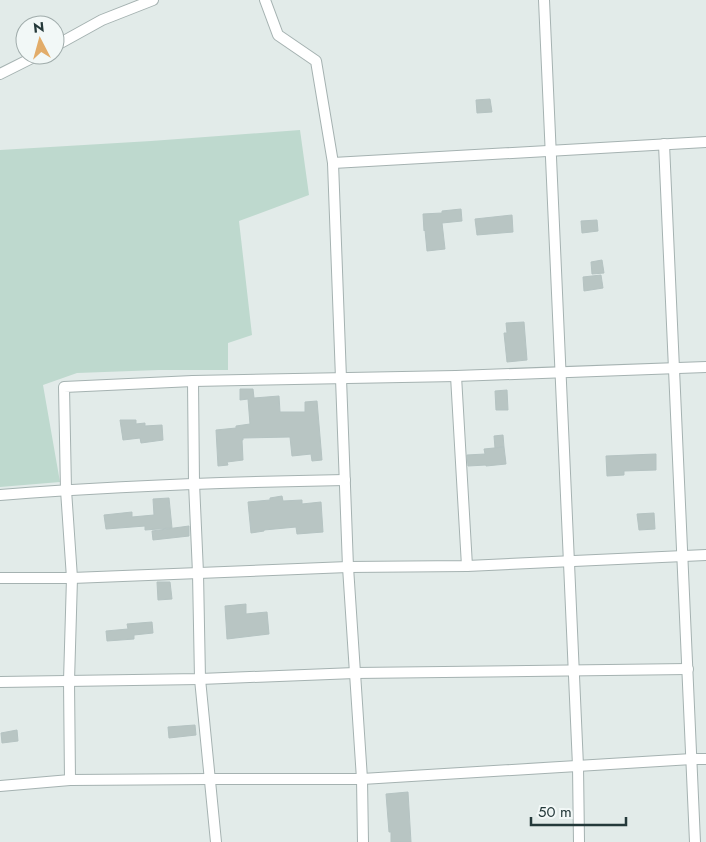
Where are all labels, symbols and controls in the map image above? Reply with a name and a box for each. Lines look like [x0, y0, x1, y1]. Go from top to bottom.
north arrow [15, 15, 65, 65]
text: N [32, 17, 45, 38]
scale bar [531, 794, 626, 826]
text: 50 m [538, 801, 572, 823]

